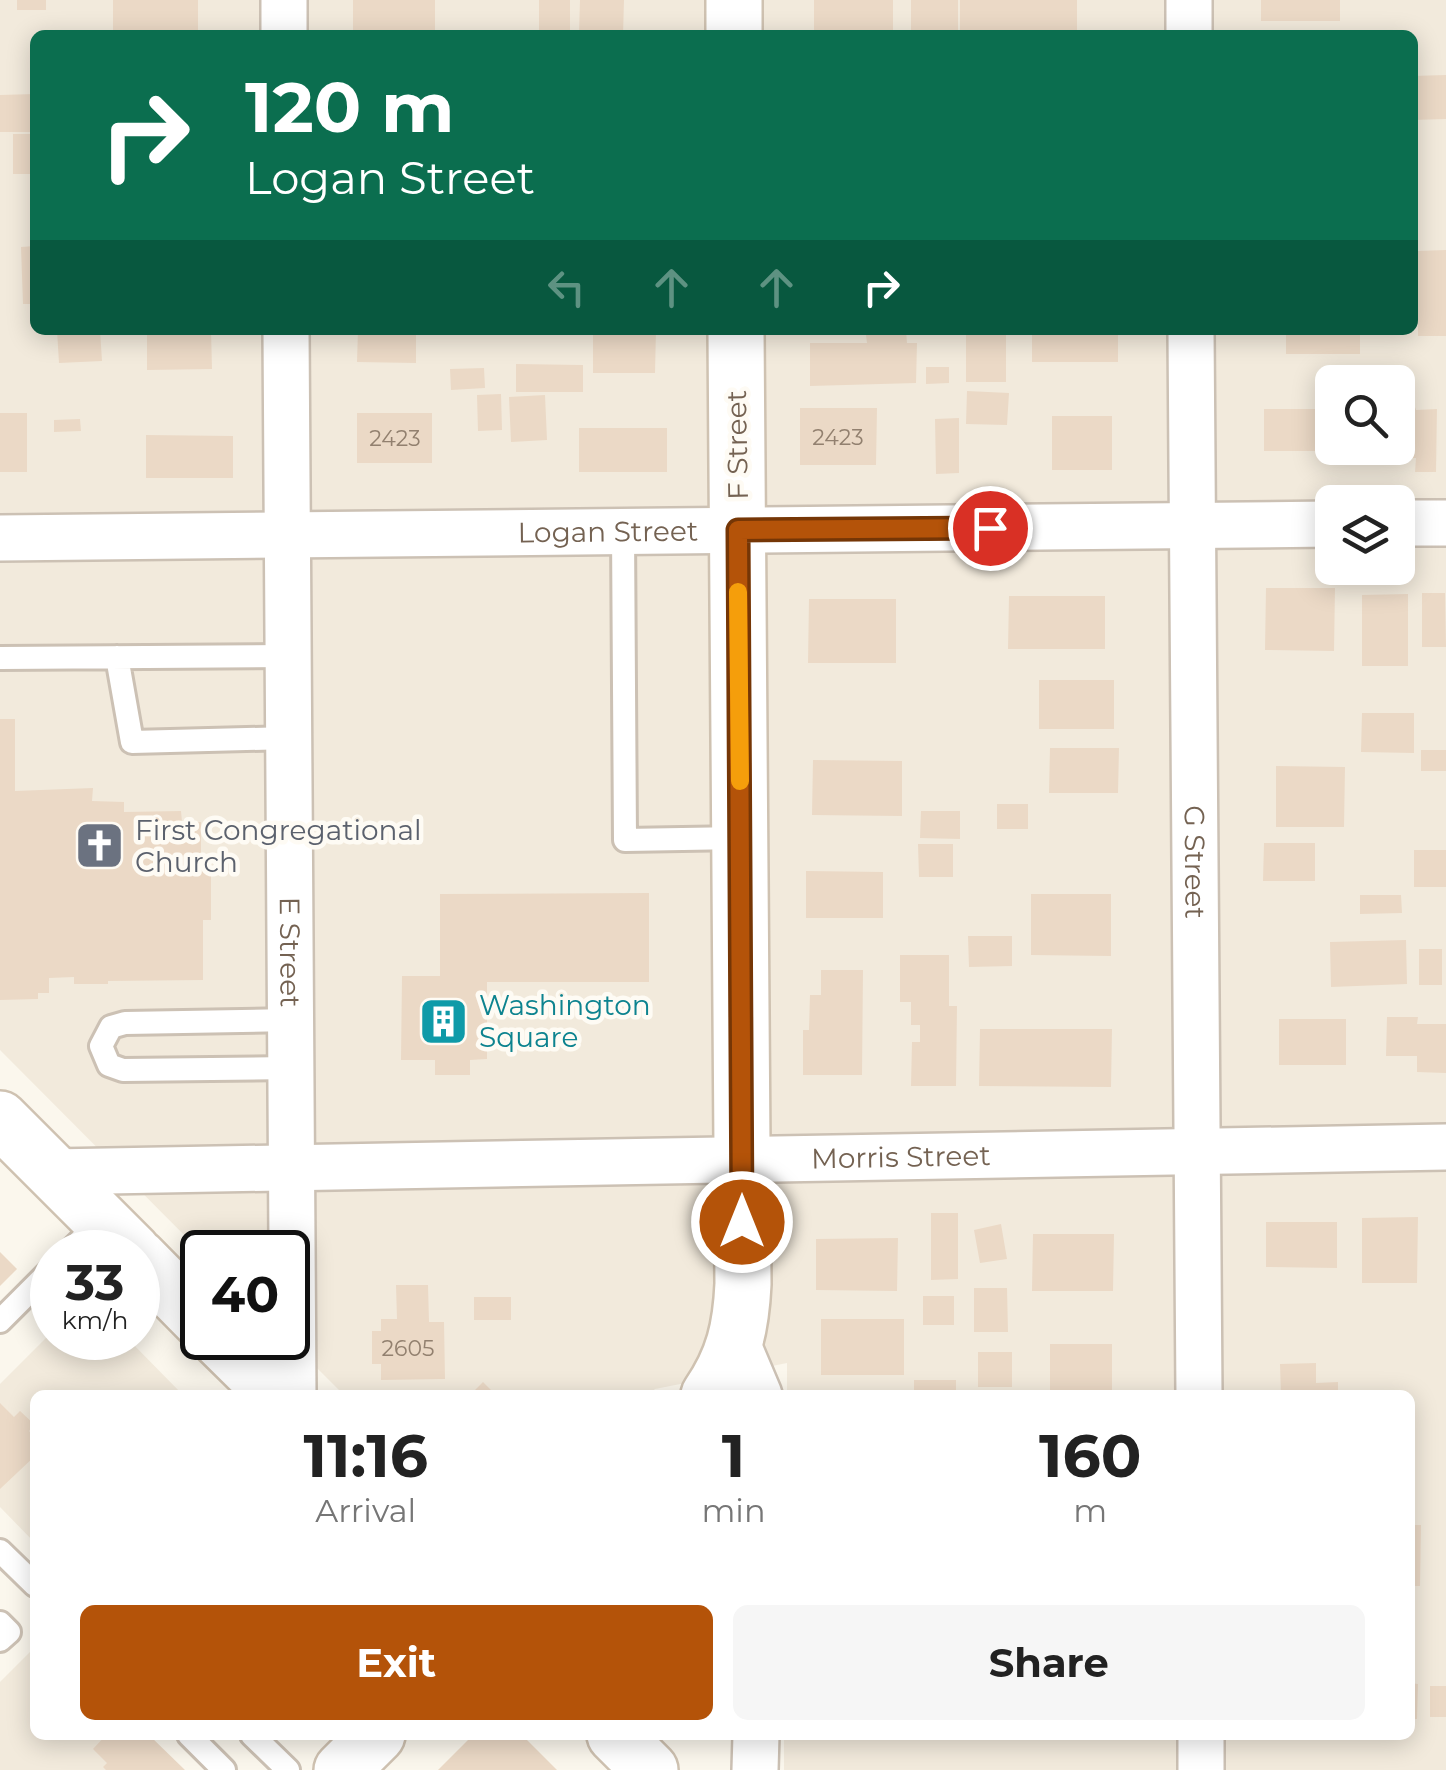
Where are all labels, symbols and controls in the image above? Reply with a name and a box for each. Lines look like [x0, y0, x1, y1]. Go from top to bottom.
text: 120 m [245, 64, 455, 150]
icon: right [80, 70, 210, 200]
text: Logan Street [245, 150, 535, 205]
icon: left [539, 260, 594, 315]
icon: ahead [644, 260, 699, 315]
icon: ahead [749, 260, 804, 315]
icon: right [854, 260, 909, 315]
map controls [1315, 365, 1415, 585]
button: search [1315, 365, 1415, 465]
street label: F Street [719, 390, 755, 500]
house number: 2423 [812, 424, 864, 451]
house number: 2423 [369, 425, 421, 452]
button: layers [1315, 485, 1415, 585]
pin [948, 486, 1033, 571]
icon: arrive [963, 501, 1018, 556]
street label: Logan Street [518, 514, 698, 550]
street label: G Street [1178, 805, 1212, 919]
place label: First Congregational Church [135, 813, 422, 879]
church icon: First Congregational Church [74, 820, 126, 872]
street label: E Street [273, 896, 307, 1007]
place label: Washington Square [479, 988, 651, 1054]
building icon: Washington Square [418, 995, 470, 1047]
street label: Morris Street [811, 1138, 991, 1175]
position arrow [690, 1170, 794, 1274]
speed limit sign: 40 [180, 1230, 310, 1360]
text: 33 [66, 1252, 124, 1313]
text: km/h [62, 1305, 128, 1335]
house number: 2605 [382, 1335, 434, 1362]
text: 11:16 [303, 1419, 428, 1492]
text: 1 [722, 1419, 745, 1492]
text: 160 [1039, 1419, 1142, 1492]
text: Arrival [315, 1491, 416, 1530]
text: min [701, 1491, 766, 1530]
text: m [1073, 1491, 1107, 1530]
button: Exit [80, 1605, 713, 1720]
button: Share [733, 1605, 1365, 1720]

